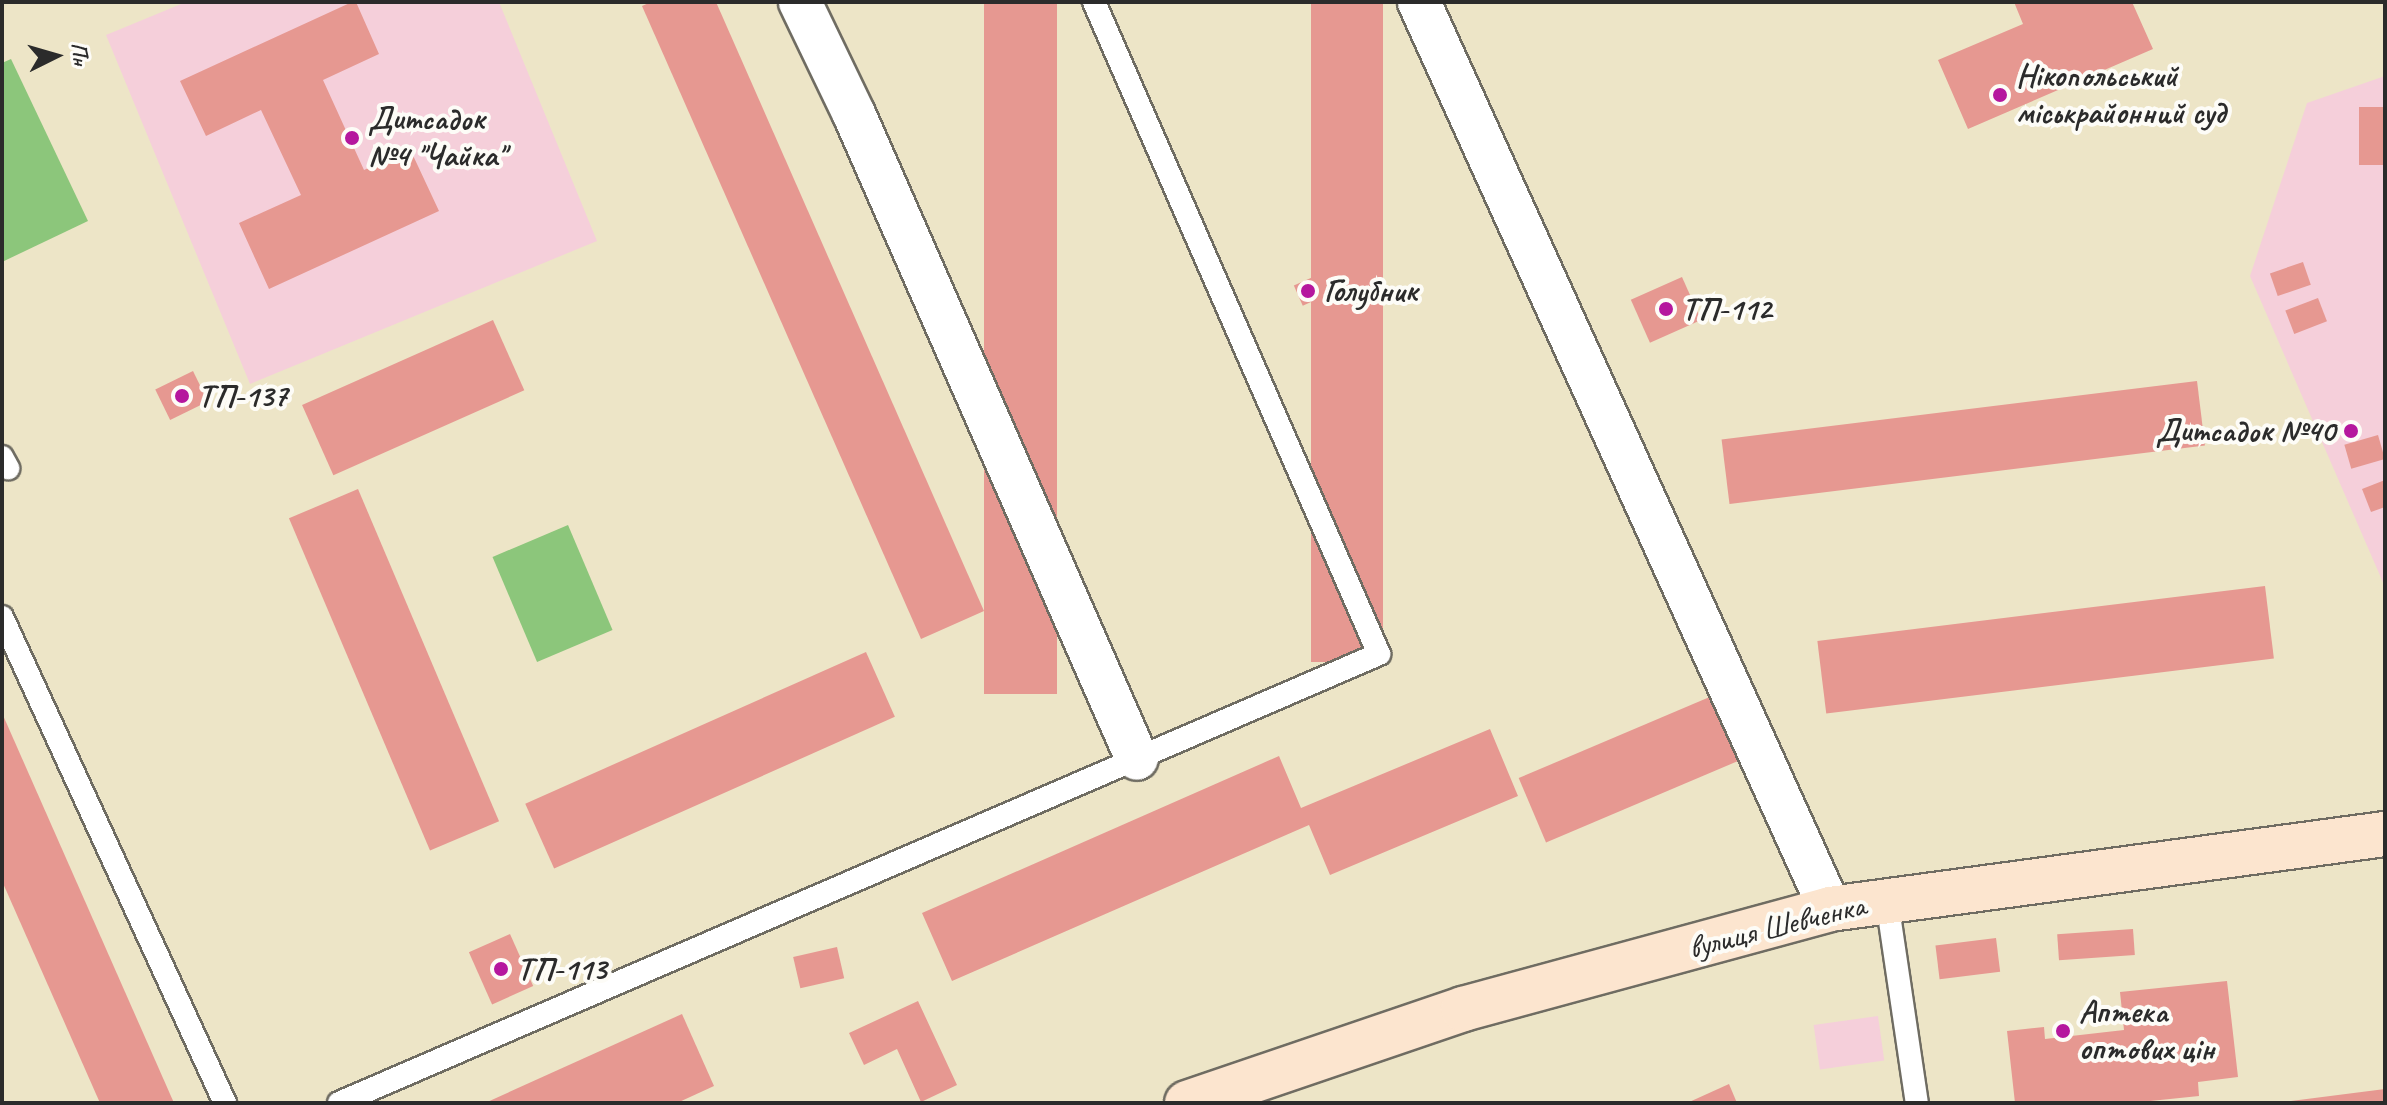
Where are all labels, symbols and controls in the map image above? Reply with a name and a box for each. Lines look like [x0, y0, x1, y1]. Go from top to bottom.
north arrow [16, 16, 96, 96]
text: Пн [65, 41, 95, 67]
place label: Нікопольський міськрайонний суд [2016, 58, 2225, 133]
marker: Нікопольський міськрайонний суд [1991, 86, 2009, 104]
place label: Дитсадок №4 "Чайка" [368, 101, 505, 176]
marker: Дитсадок №4 "Чайка" [343, 129, 361, 147]
place label: Голубник [1324, 272, 1417, 310]
marker: Голубник [1299, 282, 1317, 300]
place label: ТП-112 [1682, 290, 1771, 328]
marker: ТП-112 [1657, 300, 1675, 318]
place label: ТП-137 [198, 377, 287, 415]
marker: ТП-137 [173, 387, 191, 405]
place label: Дитсадок №40 [2156, 412, 2335, 450]
marker: Дитсадок №40 [2342, 422, 2360, 440]
street label: вулиця Шевченка [1685, 887, 1869, 967]
place label: ТП-113 [517, 950, 606, 988]
marker: ТП-113 [492, 960, 510, 978]
place label: Аптека оптових цін [2079, 994, 2215, 1069]
marker: Аптека оптових цін [2054, 1022, 2072, 1040]

